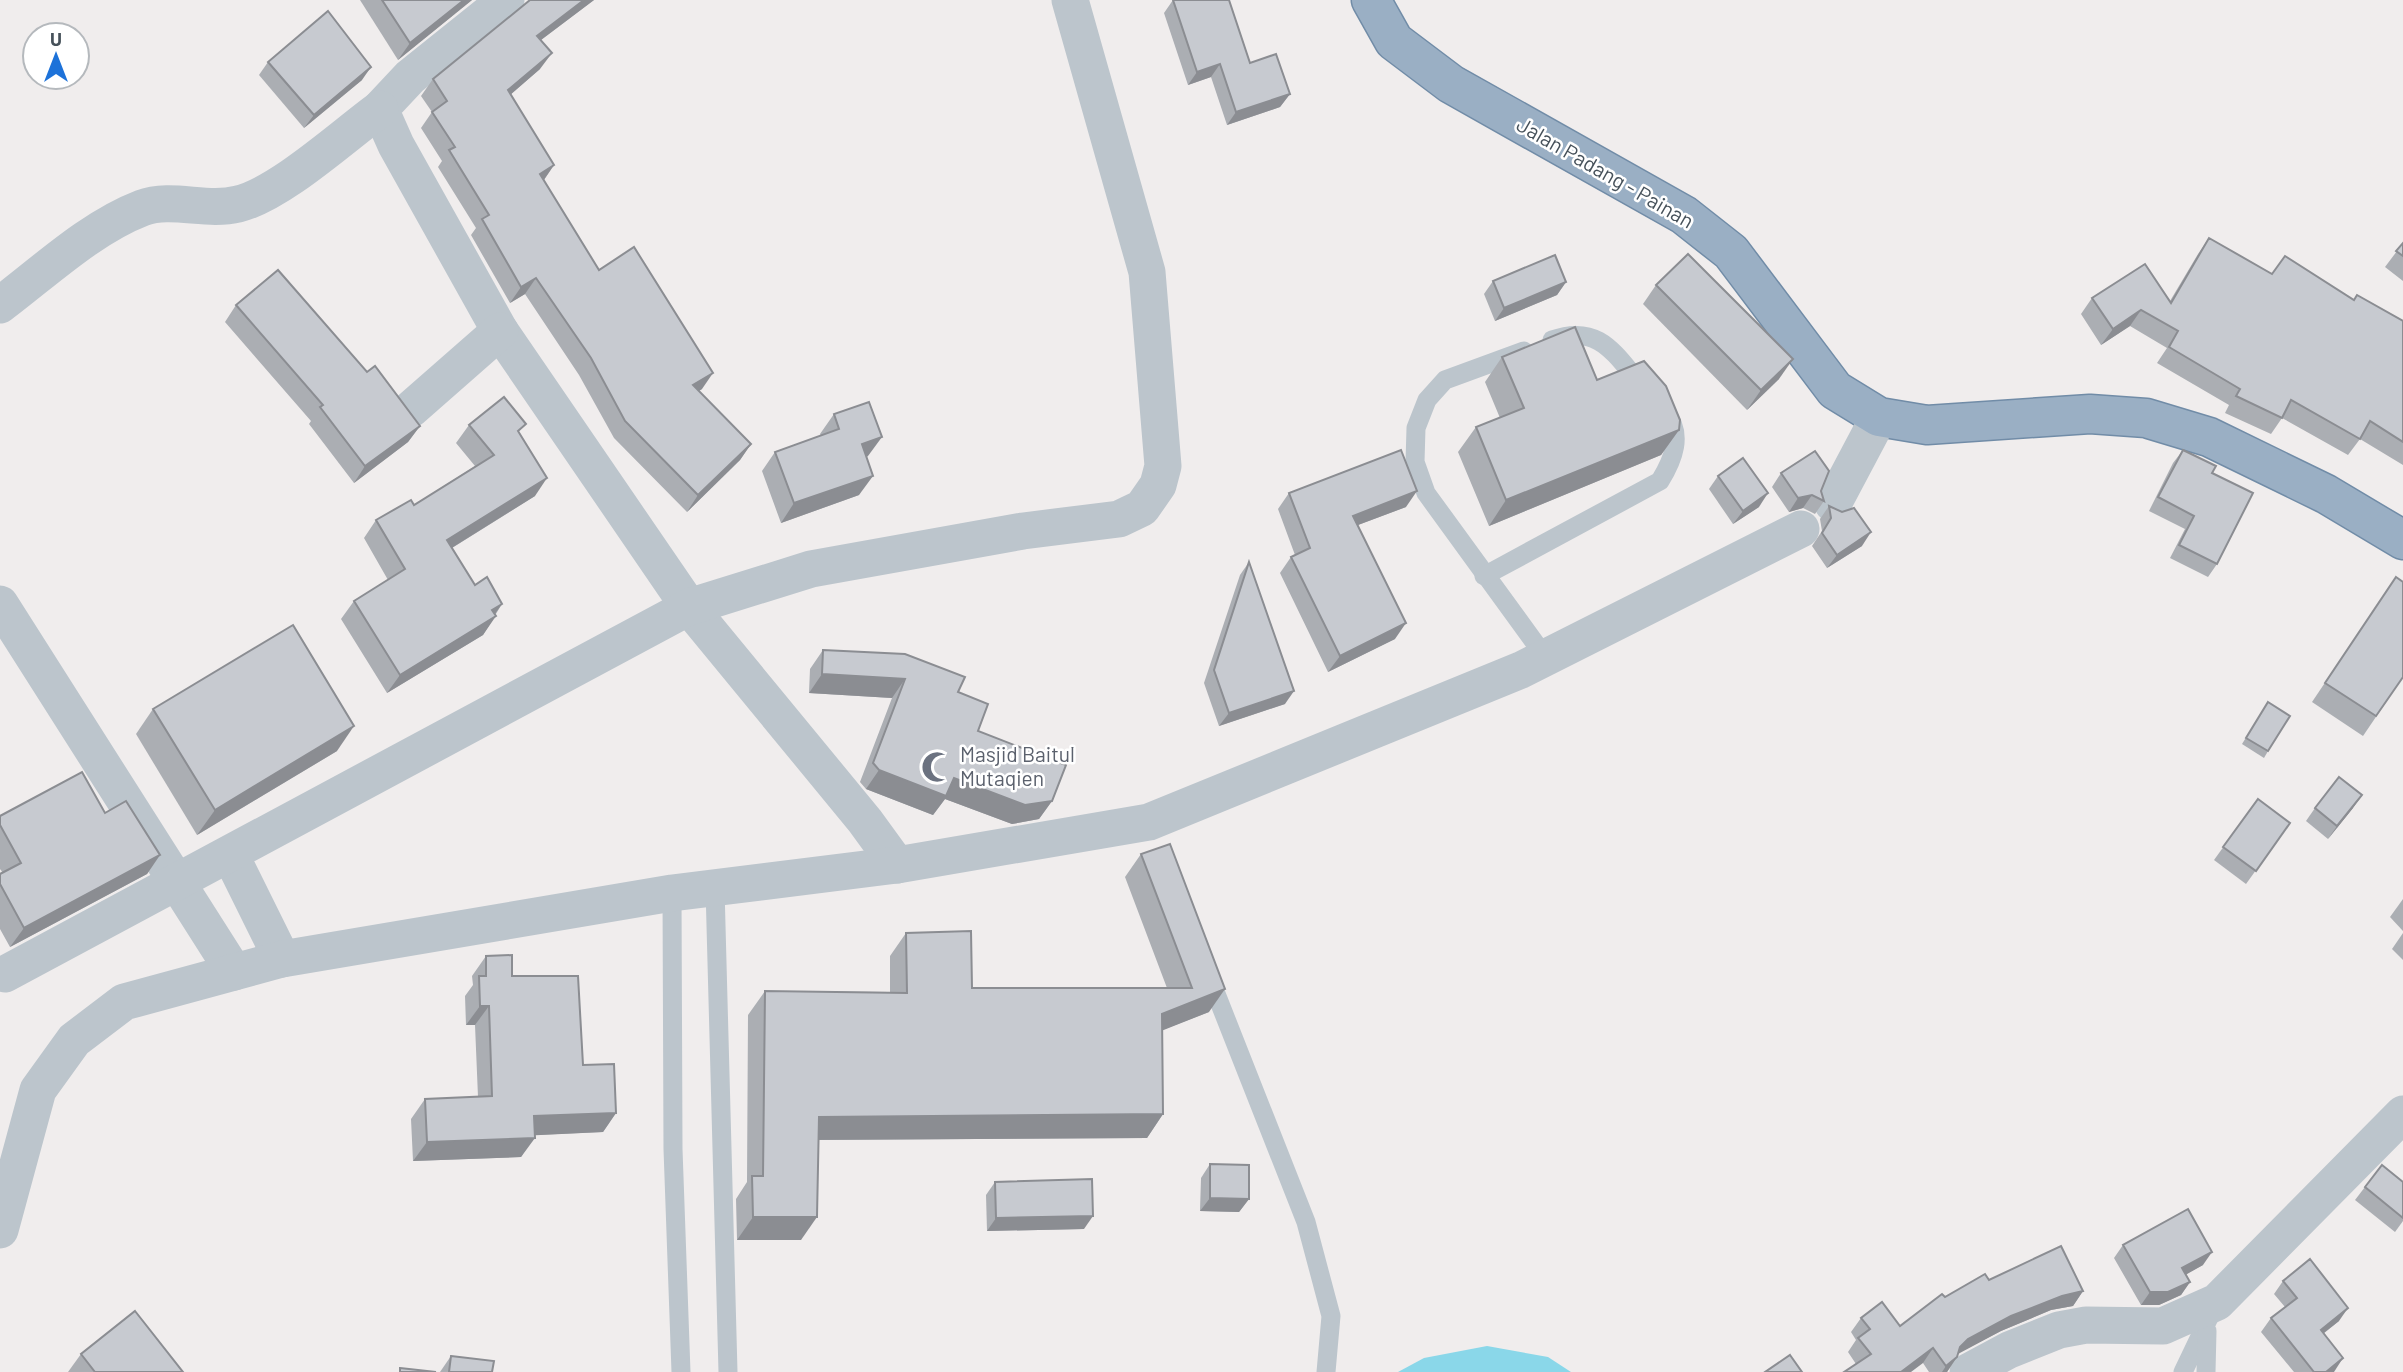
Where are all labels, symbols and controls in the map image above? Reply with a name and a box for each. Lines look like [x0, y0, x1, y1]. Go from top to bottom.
north arrow [21, 21, 91, 91]
text: U [50, 27, 62, 50]
street label: Jalan Padang - Painan [1513, 111, 1699, 233]
place label: Masjid Baitul Mutaqien [960, 741, 1075, 790]
mosque icon: Masjid Baitul Mutaqien [920, 750, 954, 784]

